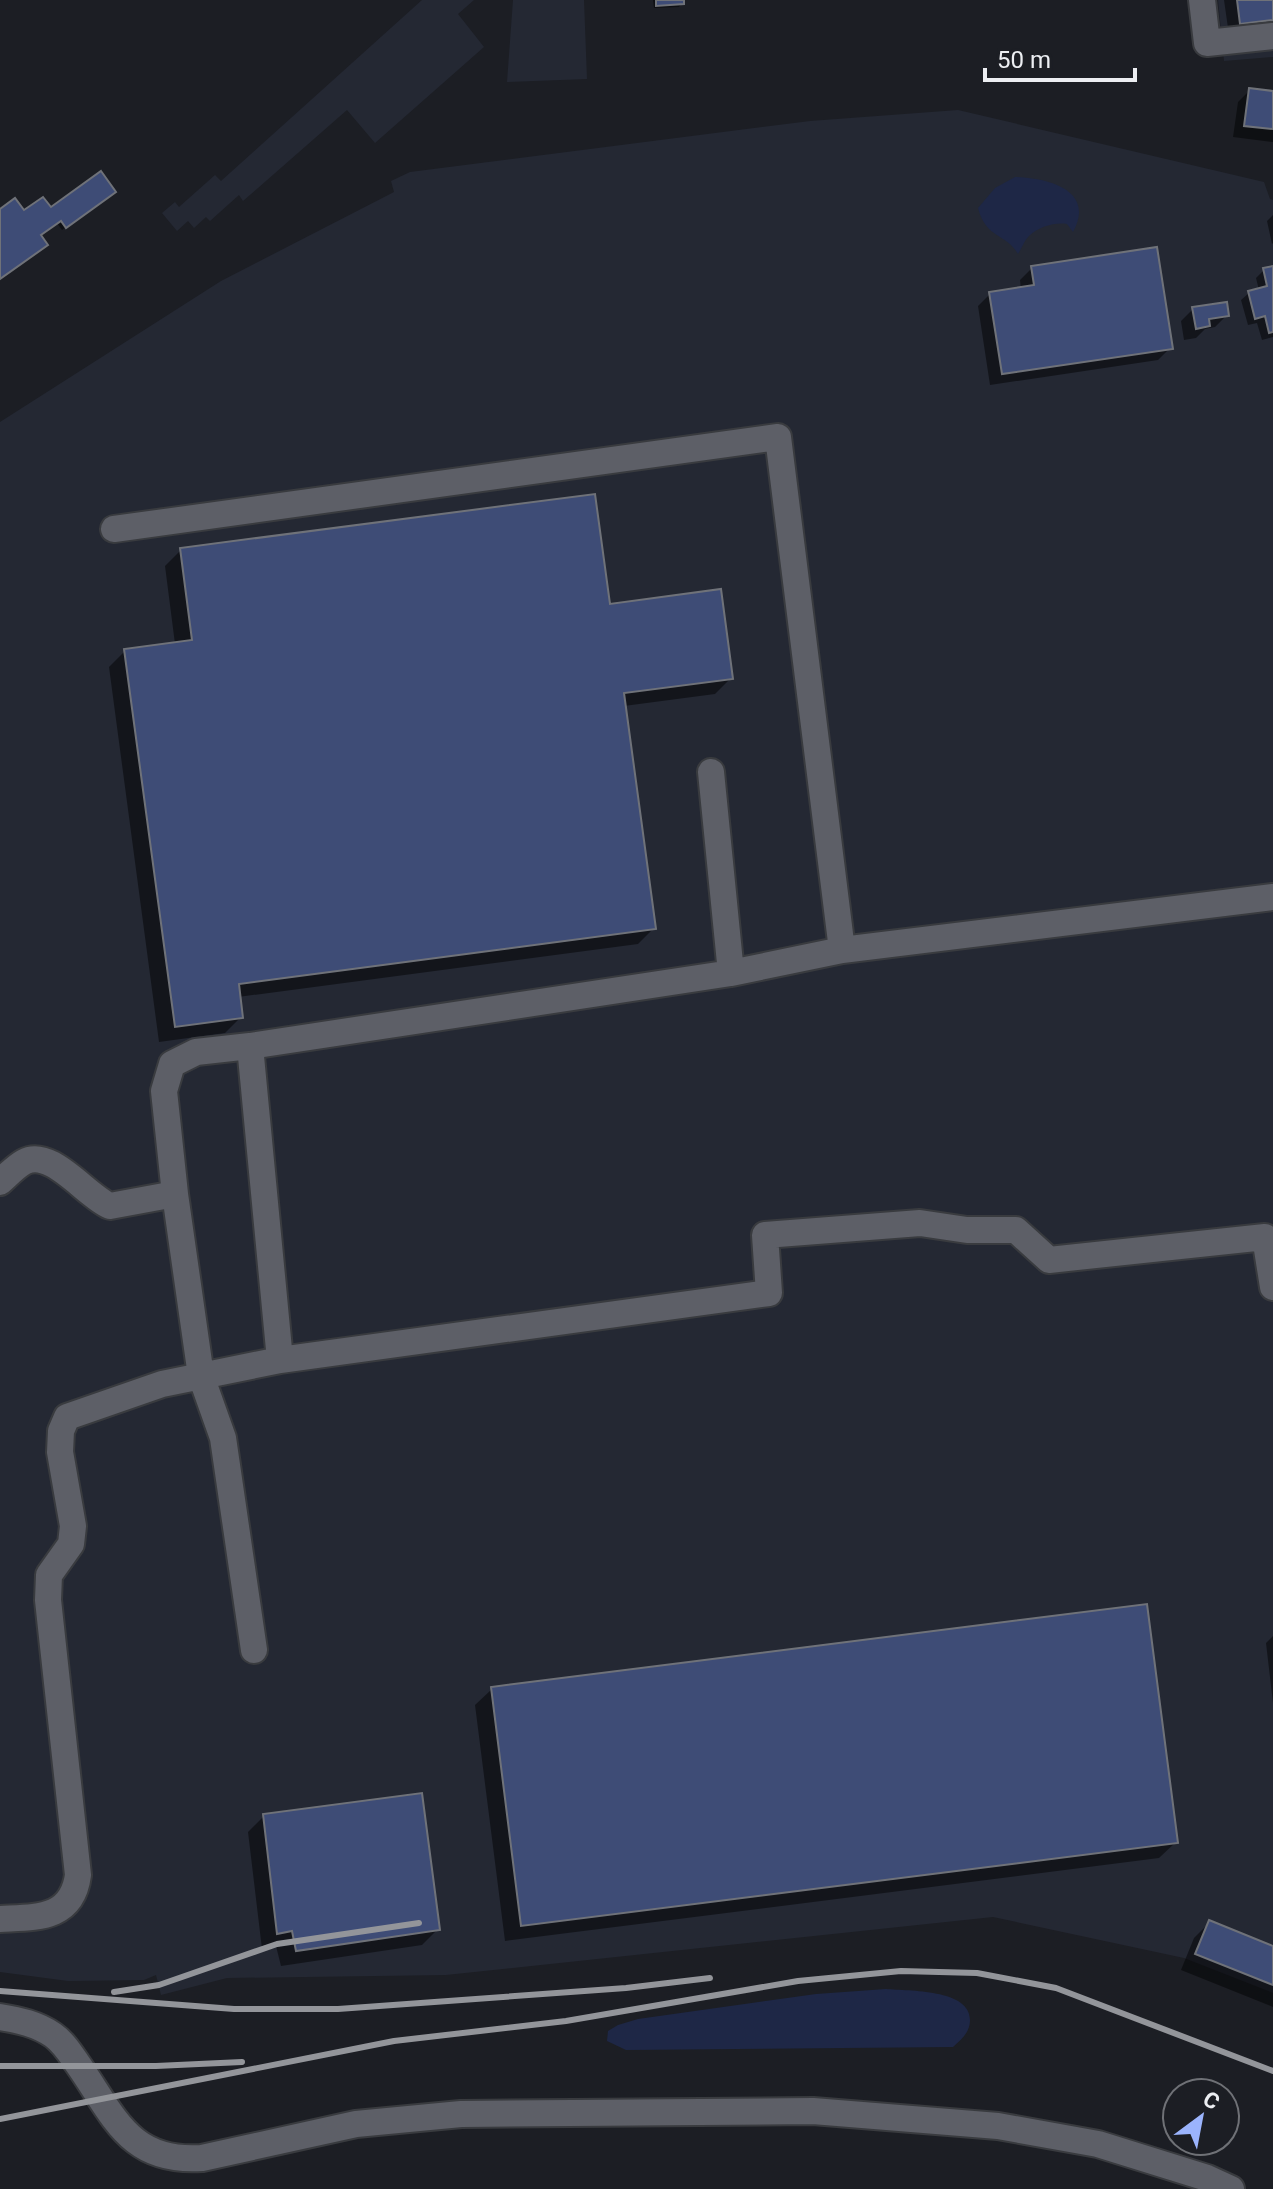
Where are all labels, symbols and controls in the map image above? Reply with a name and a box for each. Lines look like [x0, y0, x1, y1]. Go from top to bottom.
scale bar [985, 32, 1135, 82]
text: 50 m [997, 46, 1051, 74]
north arrow [1161, 2077, 1241, 2157]
text: С [1199, 2086, 1224, 2115]

